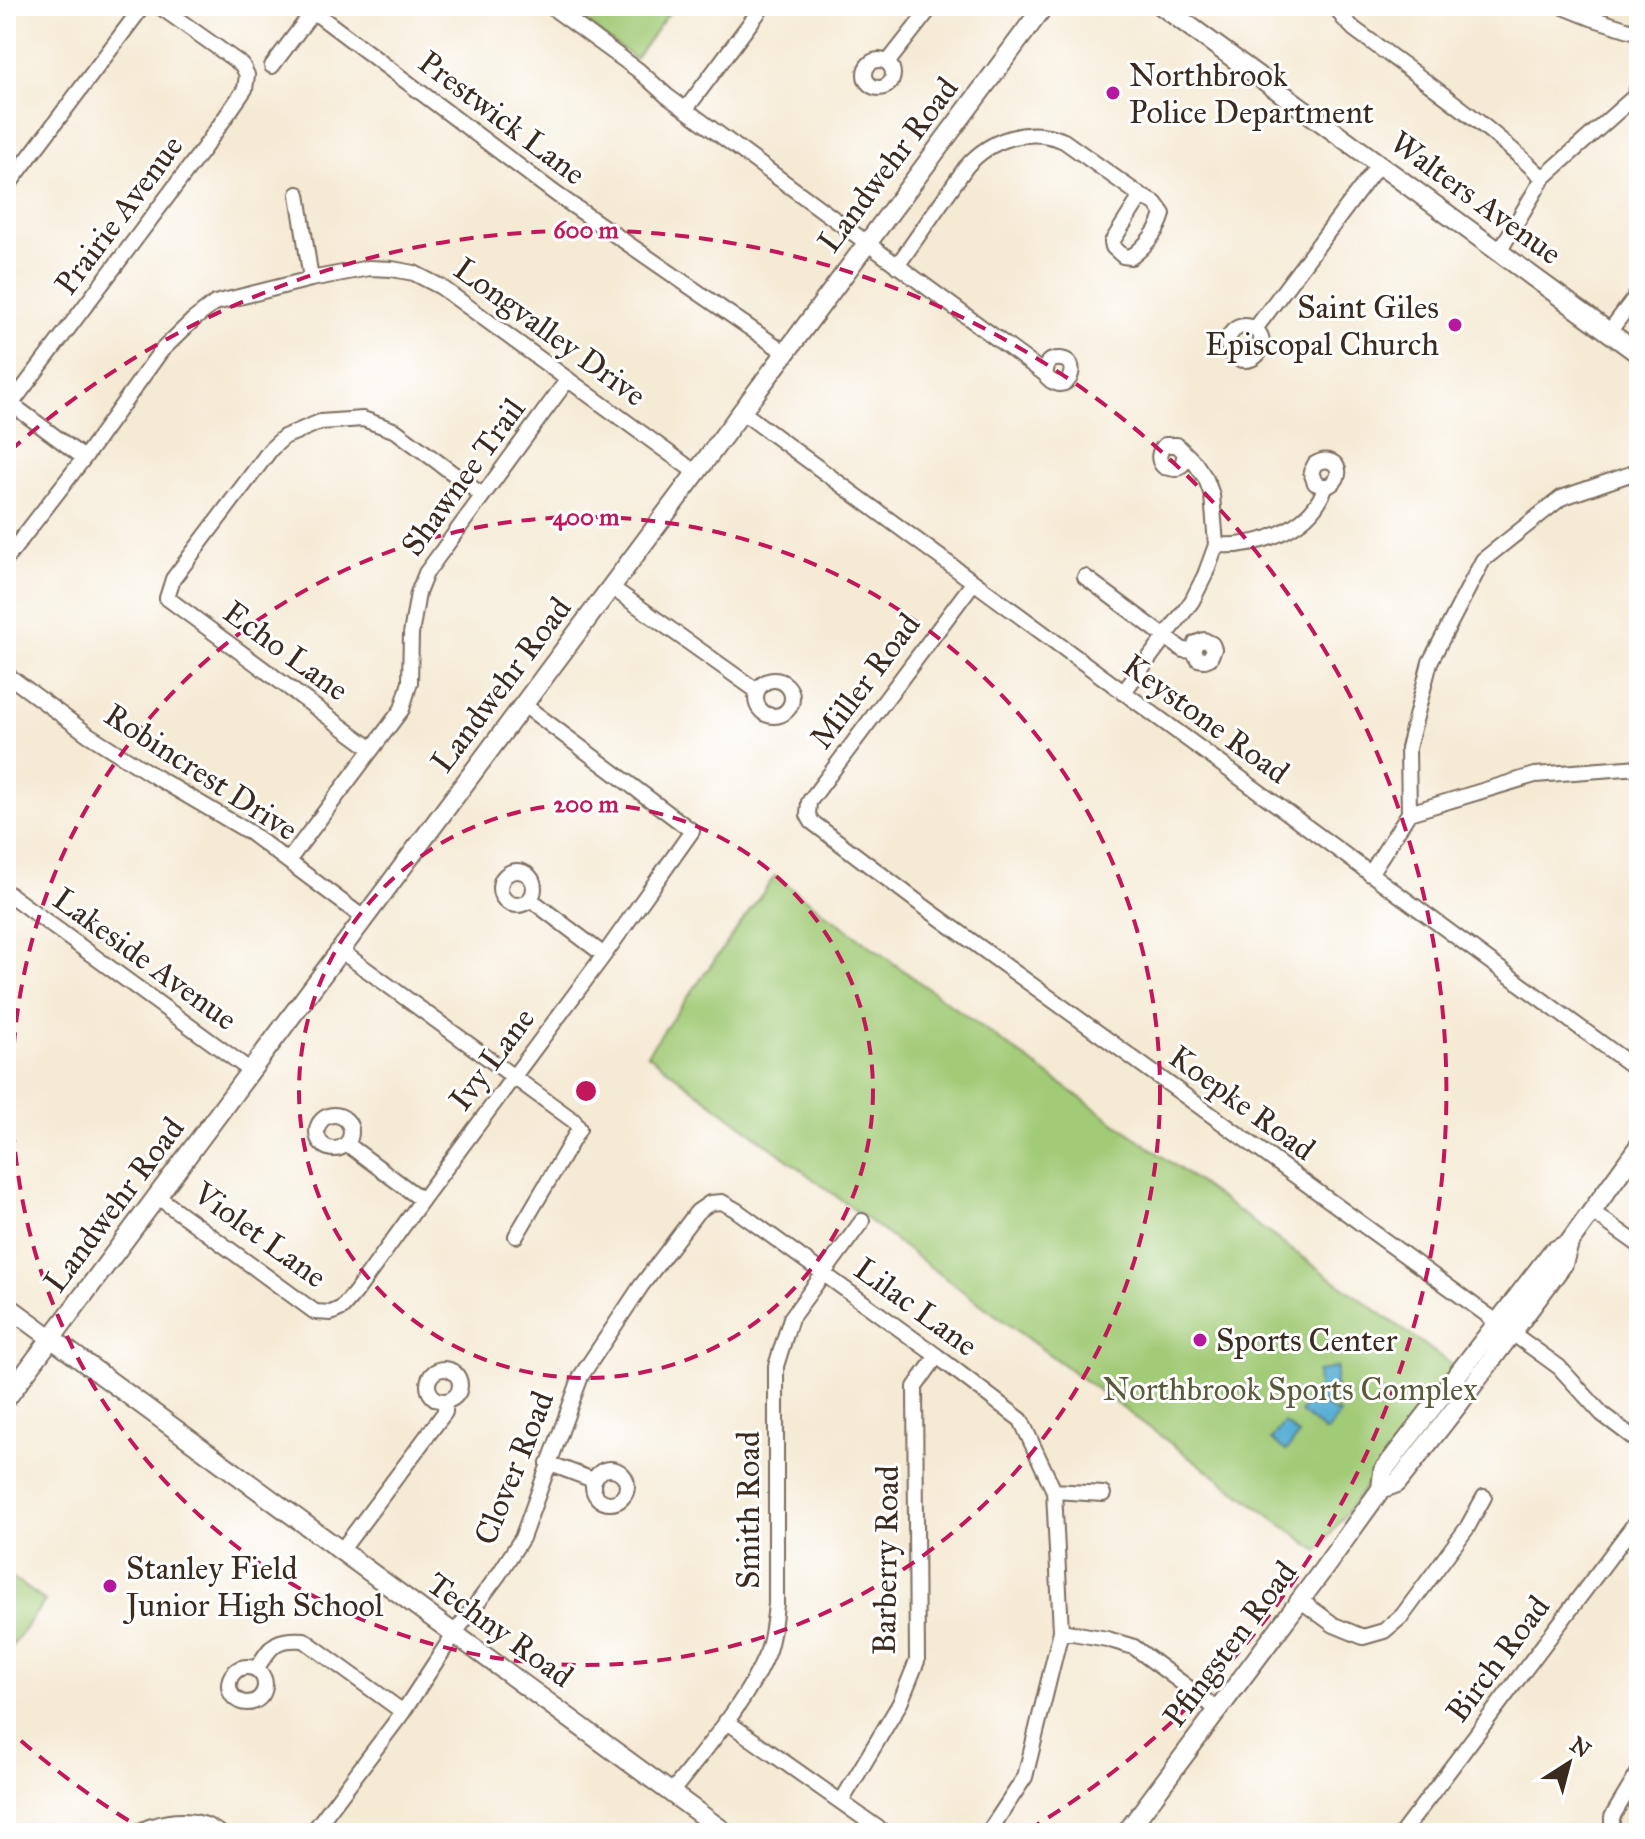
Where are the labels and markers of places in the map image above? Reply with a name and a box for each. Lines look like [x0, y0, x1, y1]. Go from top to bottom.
place label: Northbrook Police Department [1129, 56, 1374, 132]
marker: Northbrook Police Department [1104, 84, 1122, 102]
place label: Saint Giles Episcopal Church [1205, 288, 1439, 364]
marker: Saint Giles Episcopal Church [1446, 316, 1464, 334]
centre of rings [572, 1077, 600, 1105]
place label: Sports Center [1216, 1321, 1398, 1360]
marker: Sports Center [1191, 1331, 1209, 1349]
place label: Stanley Field Junior High School [123, 1549, 384, 1625]
marker: Stanley Field Junior High School [101, 1577, 119, 1595]

